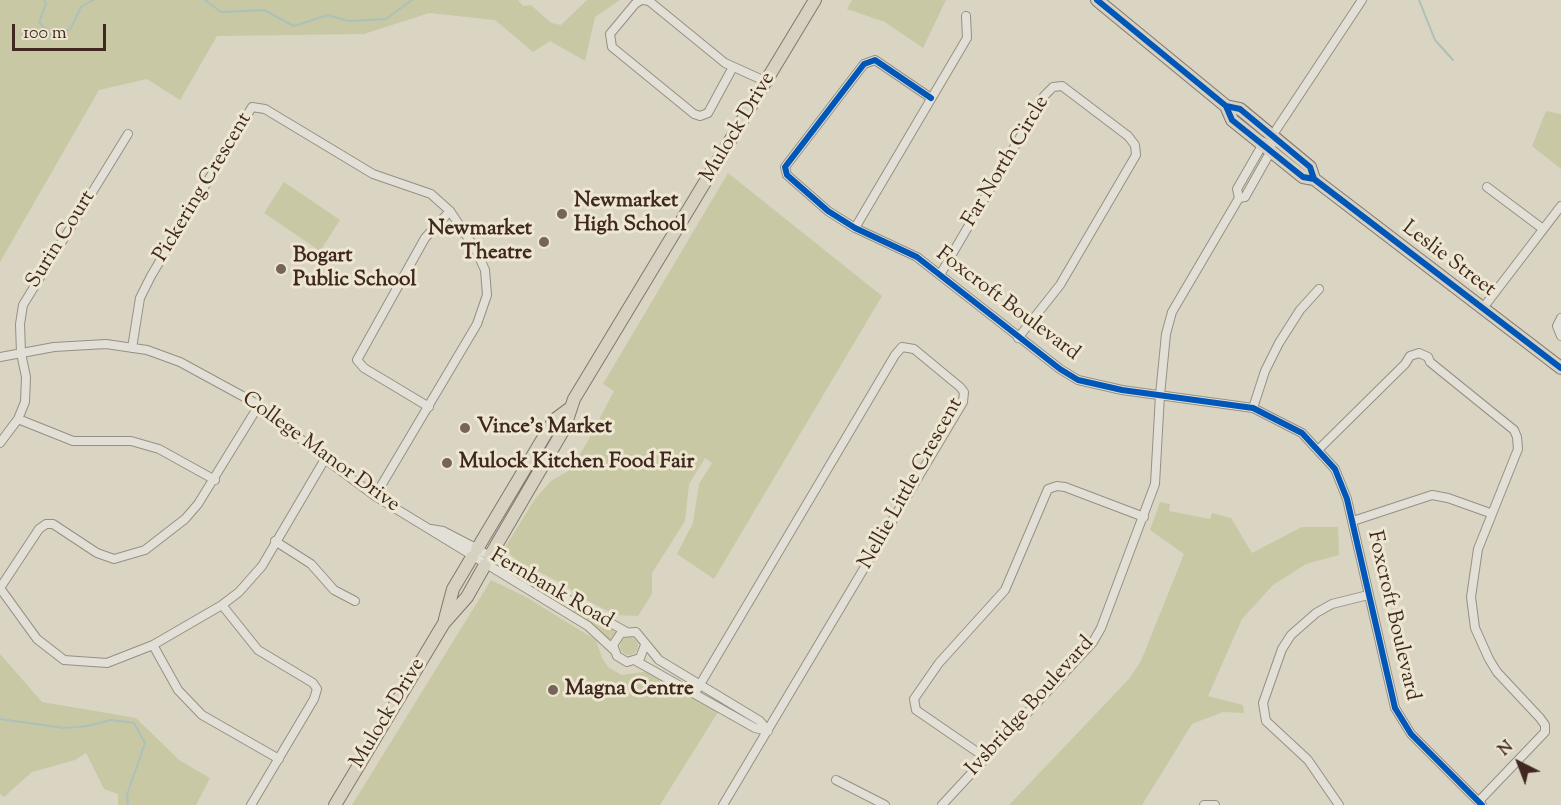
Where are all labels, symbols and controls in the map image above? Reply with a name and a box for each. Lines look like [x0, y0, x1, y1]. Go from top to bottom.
scale bar [15, 12, 110, 50]
text: 100 m [23, 21, 67, 47]
street label: Mulock Drive [696, 68, 782, 188]
street label: Far North Circle [958, 92, 1056, 232]
street label: Pickering Crescent [150, 109, 258, 267]
street label: Surin Court [22, 187, 102, 293]
place label: Newmarket High School [574, 189, 686, 239]
marker: Newmarket High School [555, 207, 569, 221]
place label: Newmarket Theatre [428, 217, 532, 267]
street label: Leslie Street [1396, 217, 1500, 303]
marker: Newmarket Theatre [537, 235, 551, 249]
street label: Foxcroft Boulevard [930, 243, 1084, 367]
place label: Bogart Public School [293, 244, 416, 294]
marker: Bogart Public School [274, 262, 288, 276]
street label: College Manor Drive [236, 387, 404, 519]
street label: Nellie Little Crescent [854, 394, 970, 574]
place label: Vince's Market [477, 415, 612, 441]
marker: Vince's Market [458, 421, 472, 435]
place label: Mulock Kitchen Food Fair [459, 450, 694, 476]
marker: Mulock Kitchen Food Fair [440, 456, 454, 470]
street label: Foxcroft Boulevard [1360, 529, 1424, 703]
street label: Fernbank Road [485, 545, 617, 635]
street label: Ivsbridge Boulevard [962, 632, 1100, 782]
street label: Mulock Drive [346, 654, 432, 774]
place label: Magna Centre [565, 677, 694, 703]
marker: Magna Centre [546, 683, 560, 697]
north arrow [1489, 733, 1549, 793]
text: N [1494, 736, 1519, 762]

